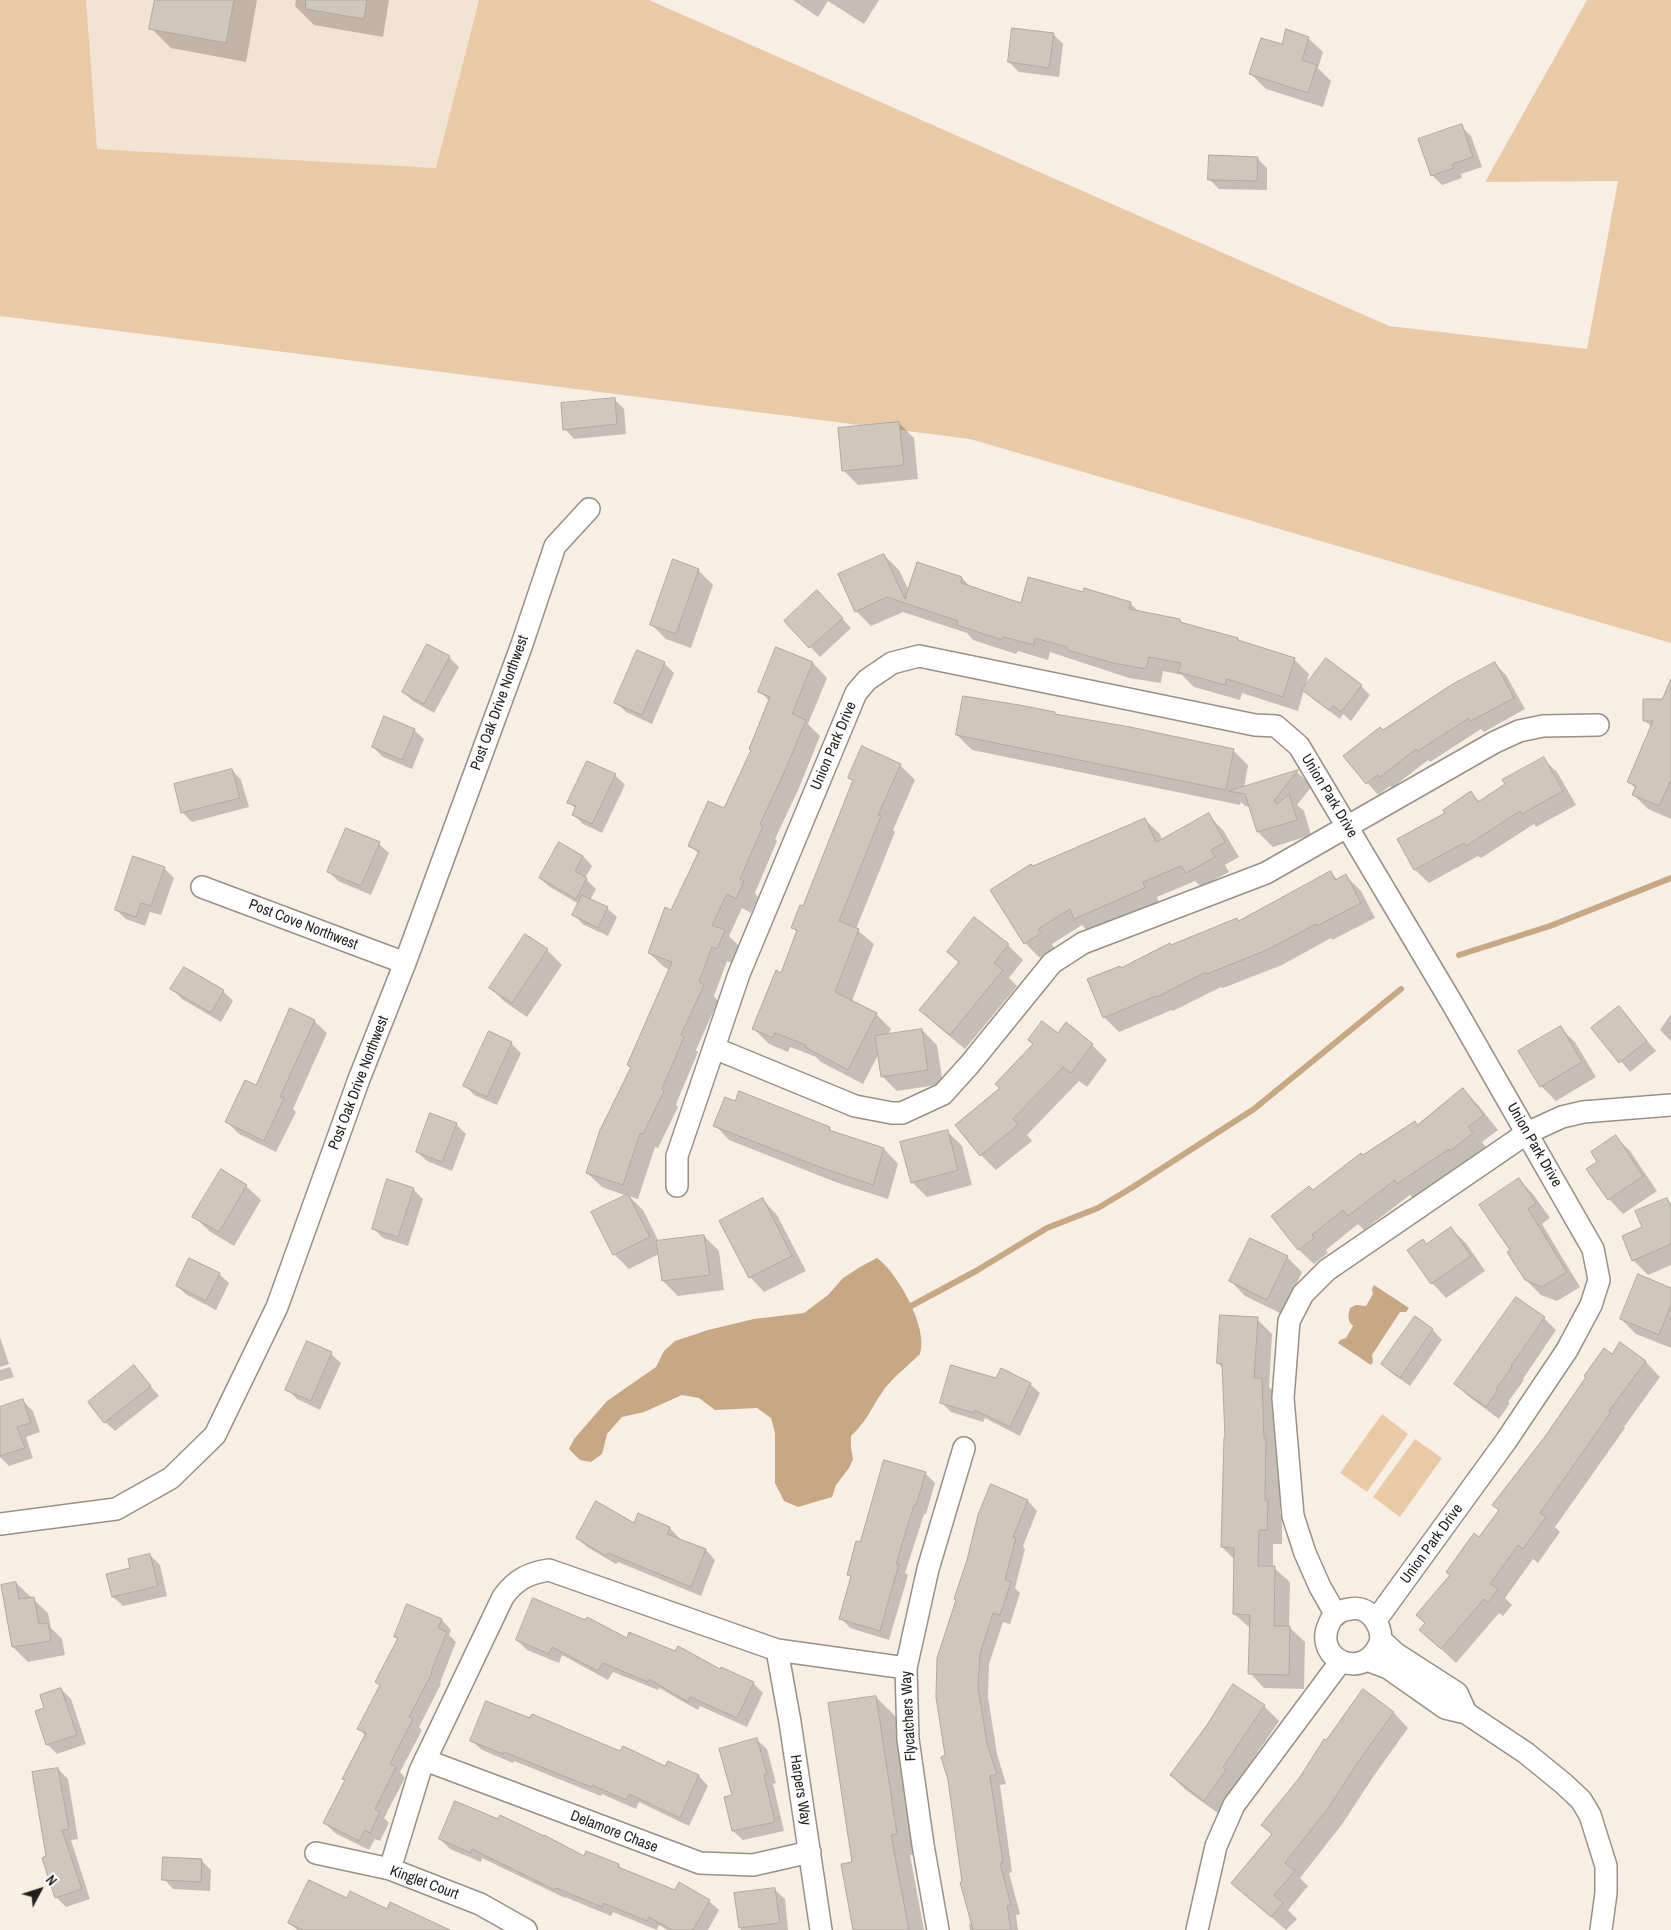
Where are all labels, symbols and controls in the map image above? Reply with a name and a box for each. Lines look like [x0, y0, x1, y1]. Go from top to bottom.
street label: Post Oak Drive Northwest [467, 633, 533, 773]
street label: Union Park Drive [807, 699, 861, 793]
street label: Union Park Drive [1297, 751, 1361, 841]
street label: Post Cove Northwest [246, 896, 360, 954]
street label: Post Oak Drive Northwest [325, 1013, 393, 1153]
street label: Union Park Drive [1503, 1100, 1565, 1190]
street label: Union Park Drive [1397, 1501, 1467, 1587]
street label: Flycatchers Way [898, 1670, 920, 1762]
street label: Harpers Way [786, 1753, 814, 1827]
street label: Delamore Chase [568, 1807, 660, 1857]
street label: Kinglet Court [387, 1862, 461, 1904]
north arrow [15, 1865, 65, 1915]
text: N [42, 1871, 61, 1889]

